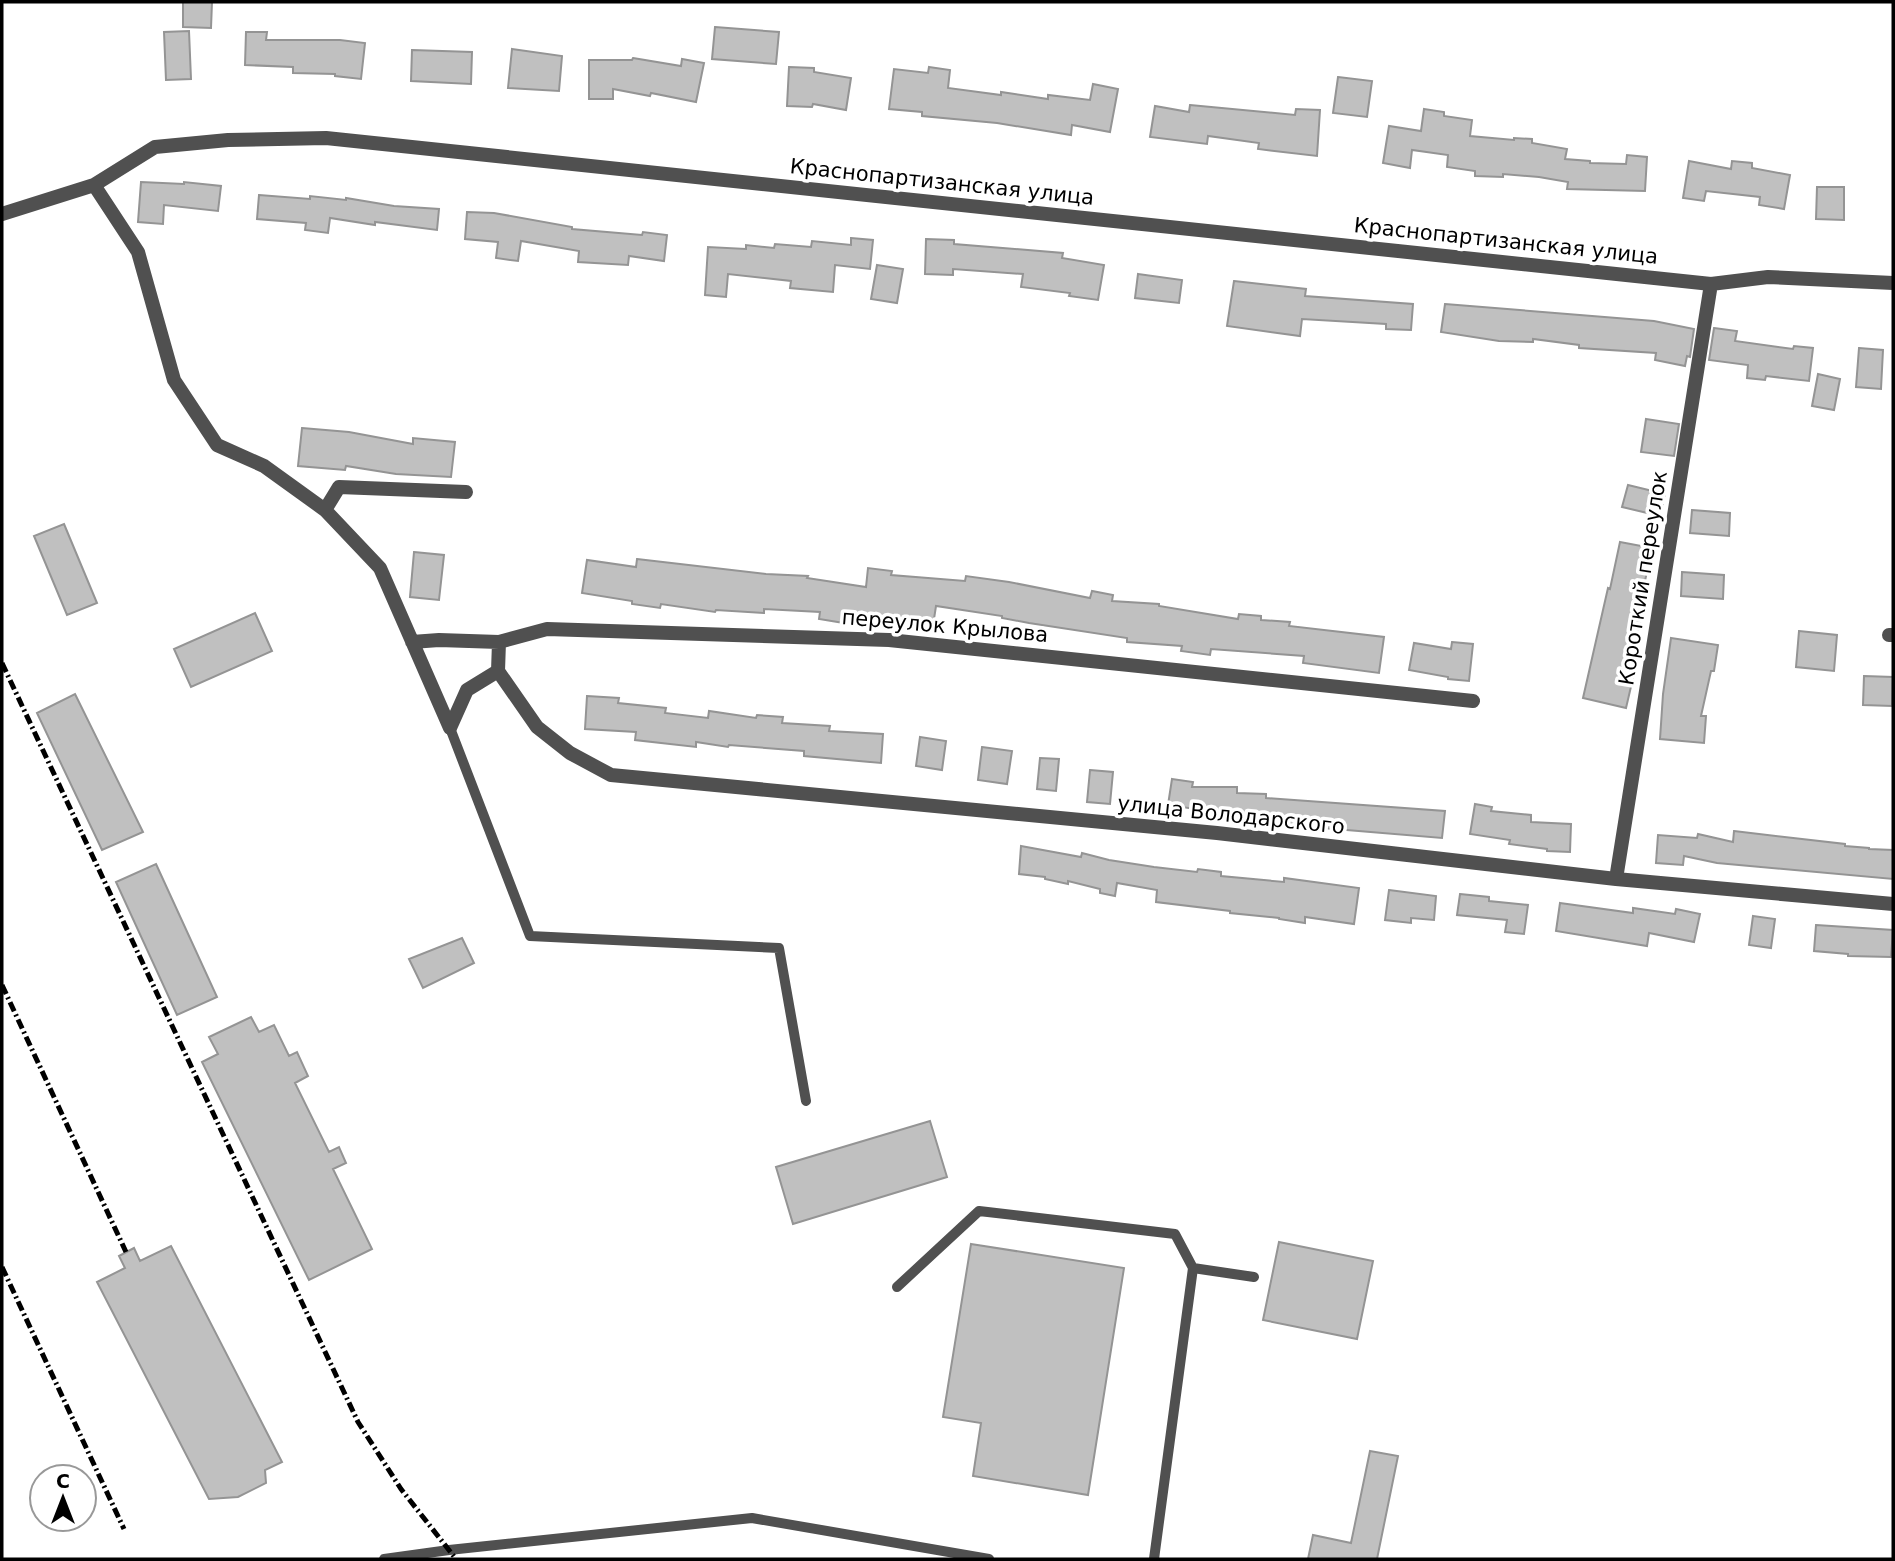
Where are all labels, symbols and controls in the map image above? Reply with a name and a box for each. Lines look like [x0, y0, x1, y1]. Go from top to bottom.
street label: Краснопартизанская улица [789, 154, 1095, 210]
street label: Краснопартизанская улица [1353, 213, 1659, 269]
street label: Короткий переулок [1614, 469, 1672, 687]
street label: переулок Крылова [841, 605, 1049, 647]
street label: улица Володарского [1116, 791, 1346, 839]
north arrow [28, 1463, 98, 1533]
text: С [56, 1470, 70, 1492]

